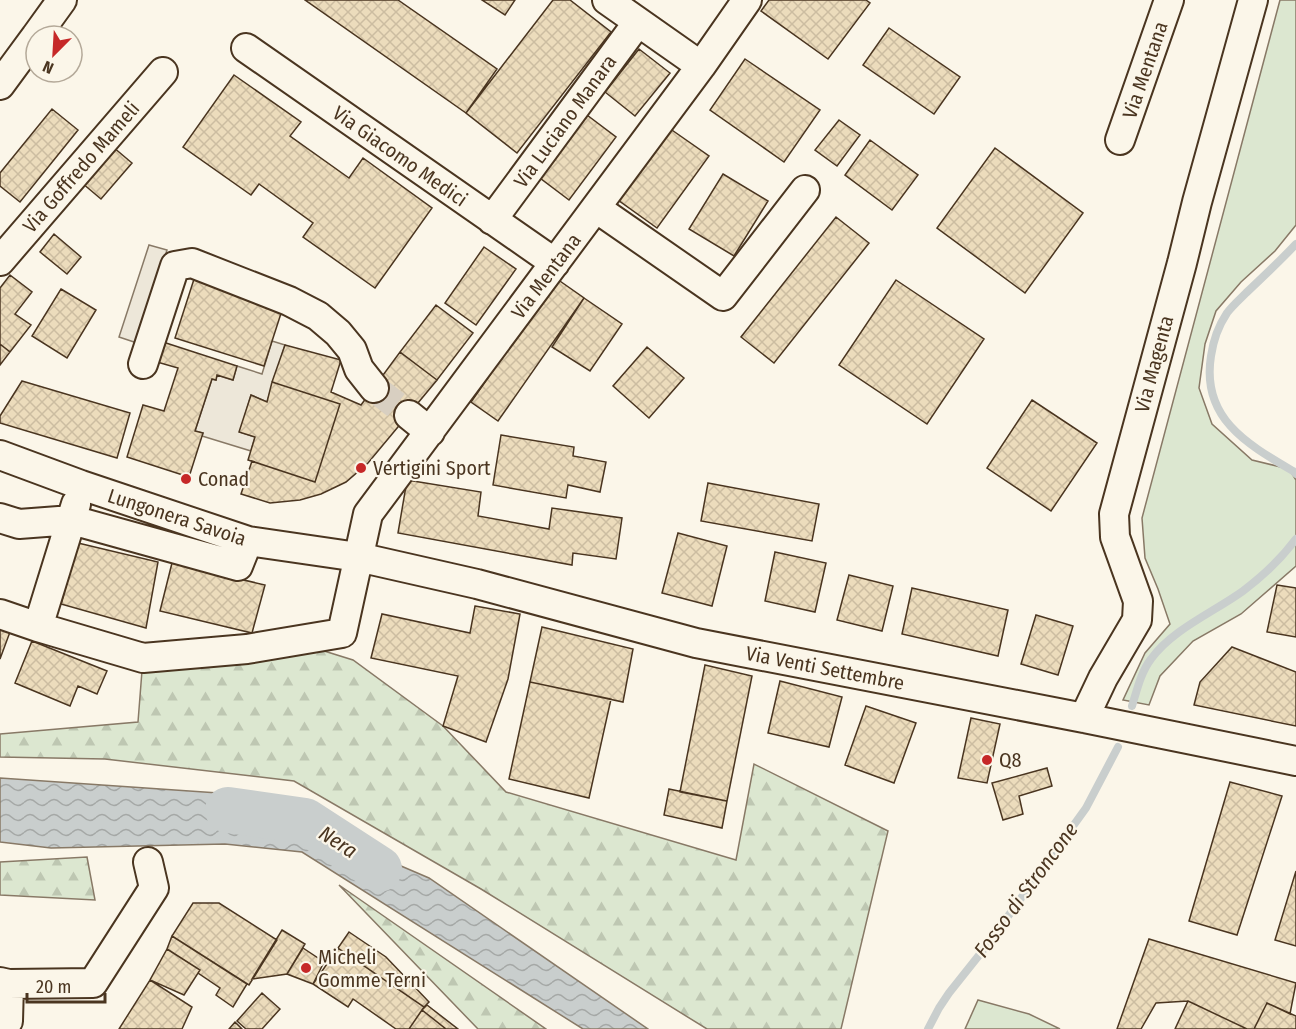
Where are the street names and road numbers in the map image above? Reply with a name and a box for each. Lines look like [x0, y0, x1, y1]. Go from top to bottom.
street label: Via Mentana [1117, 18, 1173, 122]
street label: Via Luciano Manara [509, 50, 621, 192]
street label: Via Goffredo Mameli [18, 97, 144, 237]
street label: Via Giacomo Medici [328, 101, 472, 211]
street label: Via Mentana [506, 228, 586, 324]
street label: Via Magenta [1130, 313, 1178, 415]
street label: Lungonera Savoia [105, 483, 249, 551]
street label: Via Venti Settembre [744, 641, 906, 695]

